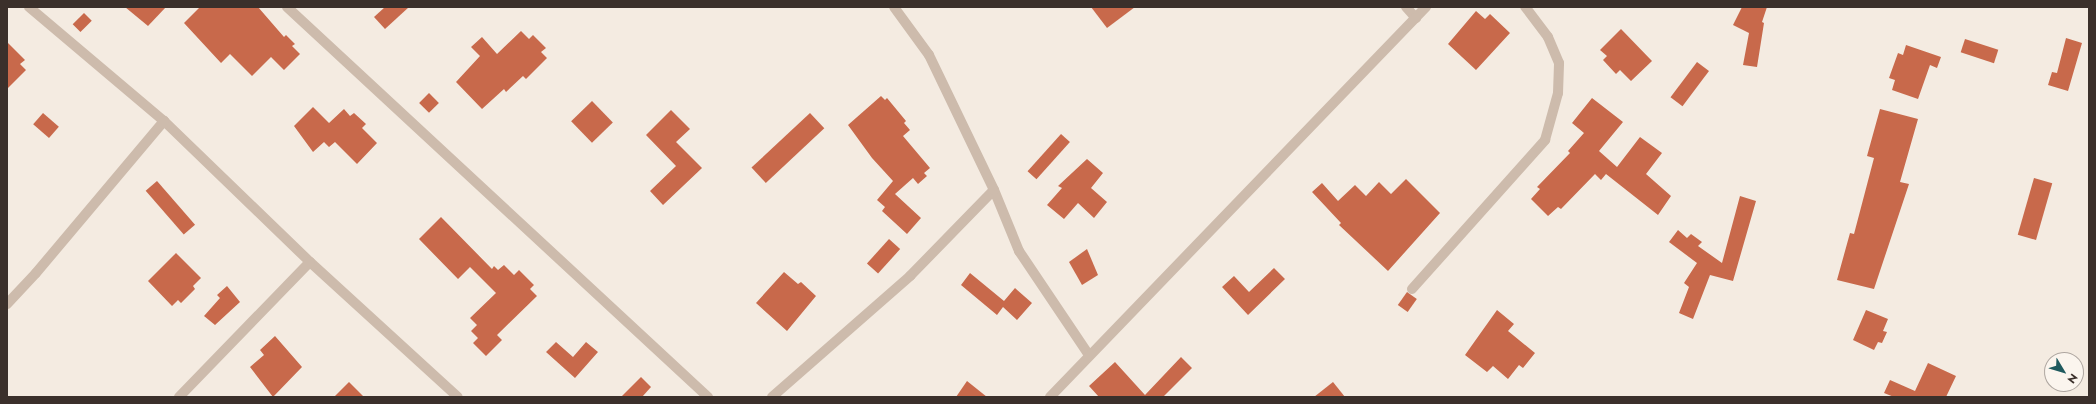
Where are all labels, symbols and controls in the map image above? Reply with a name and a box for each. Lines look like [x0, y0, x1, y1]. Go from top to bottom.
north arrow [2044, 352, 2084, 392]
text: N [2064, 370, 2082, 387]

